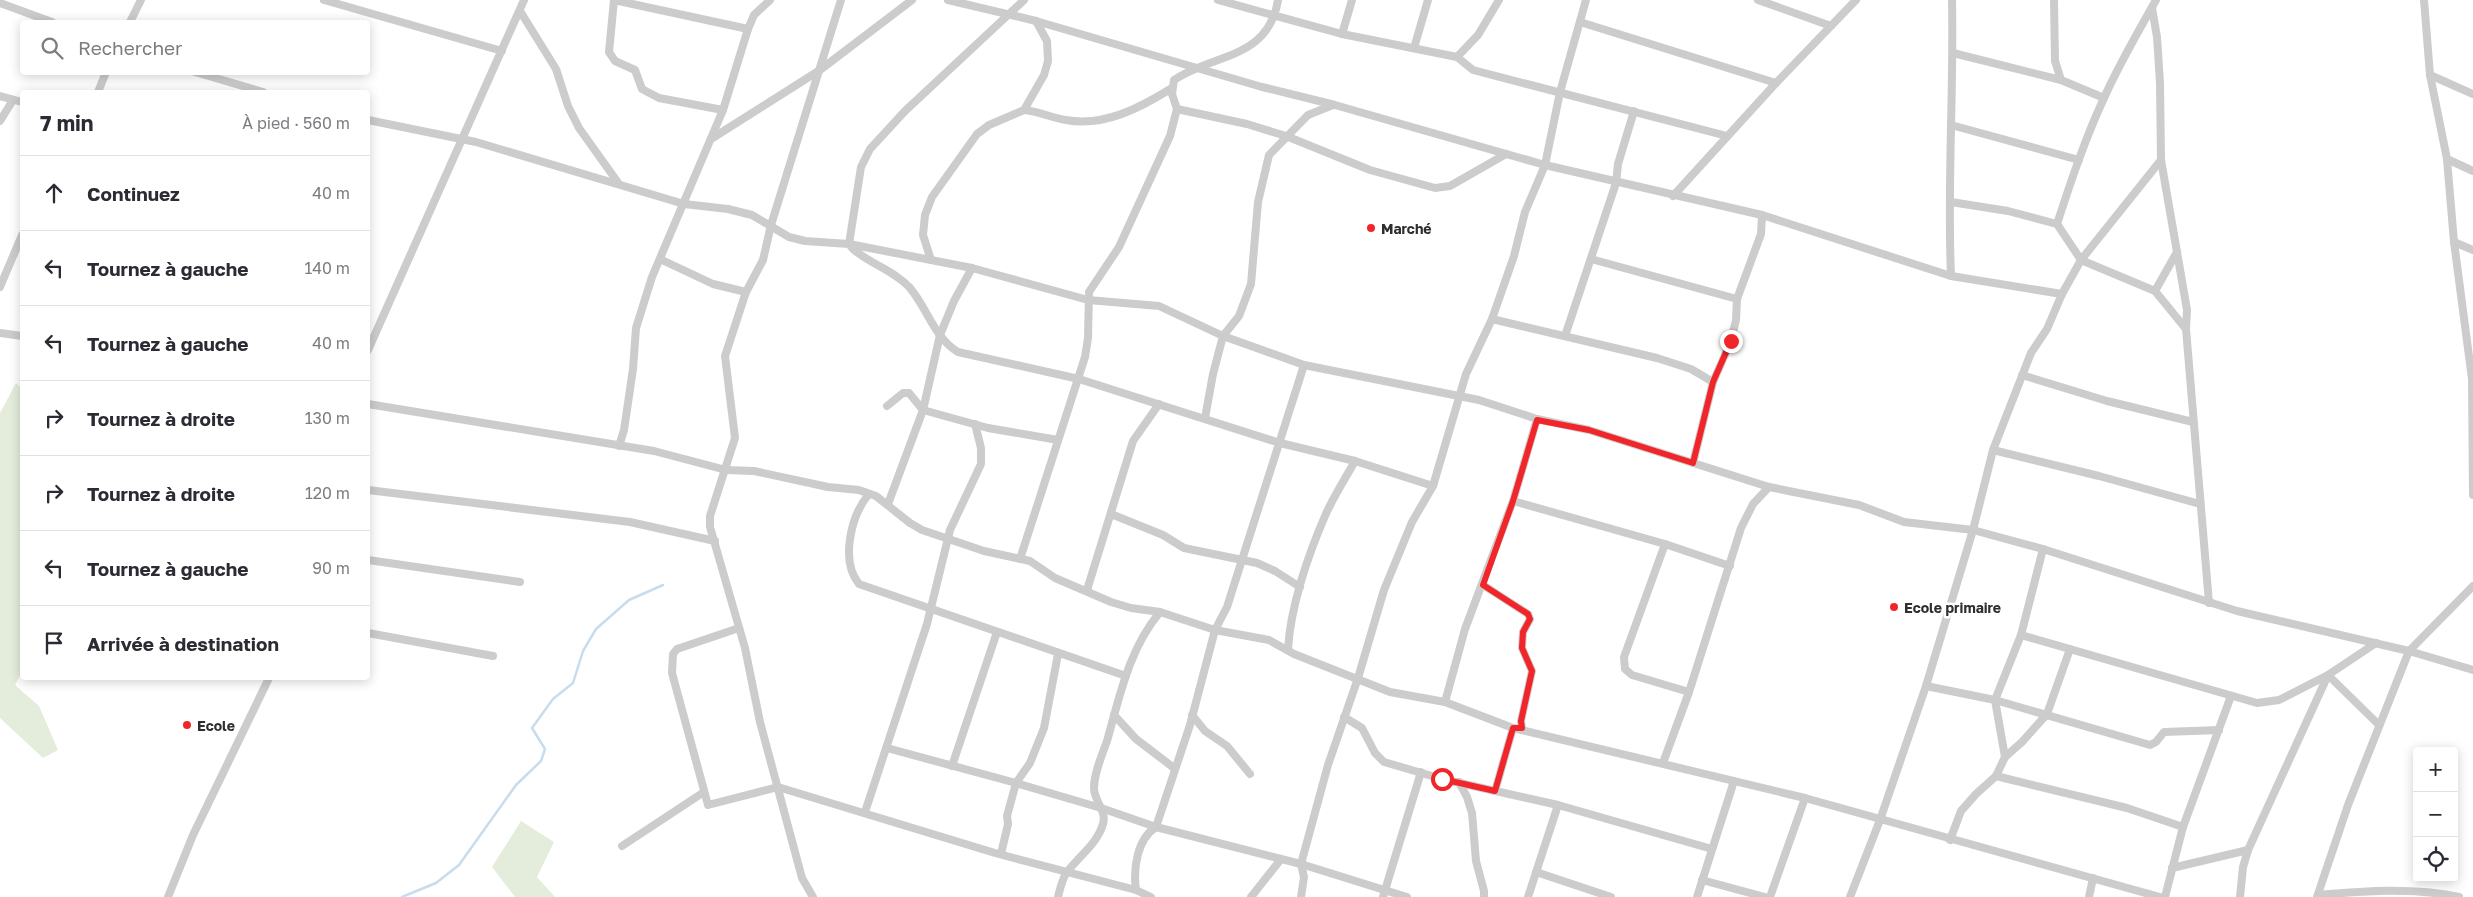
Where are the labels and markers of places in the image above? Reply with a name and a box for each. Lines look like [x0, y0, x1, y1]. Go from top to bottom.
place label: Marché [1381, 220, 1432, 237]
marker: Marché [1365, 222, 1377, 234]
place label: Ecole primaire [1904, 599, 2001, 616]
marker: Ecole primaire [1888, 601, 1900, 613]
place label: Ecole [197, 717, 235, 734]
marker: Ecole [181, 719, 193, 731]

